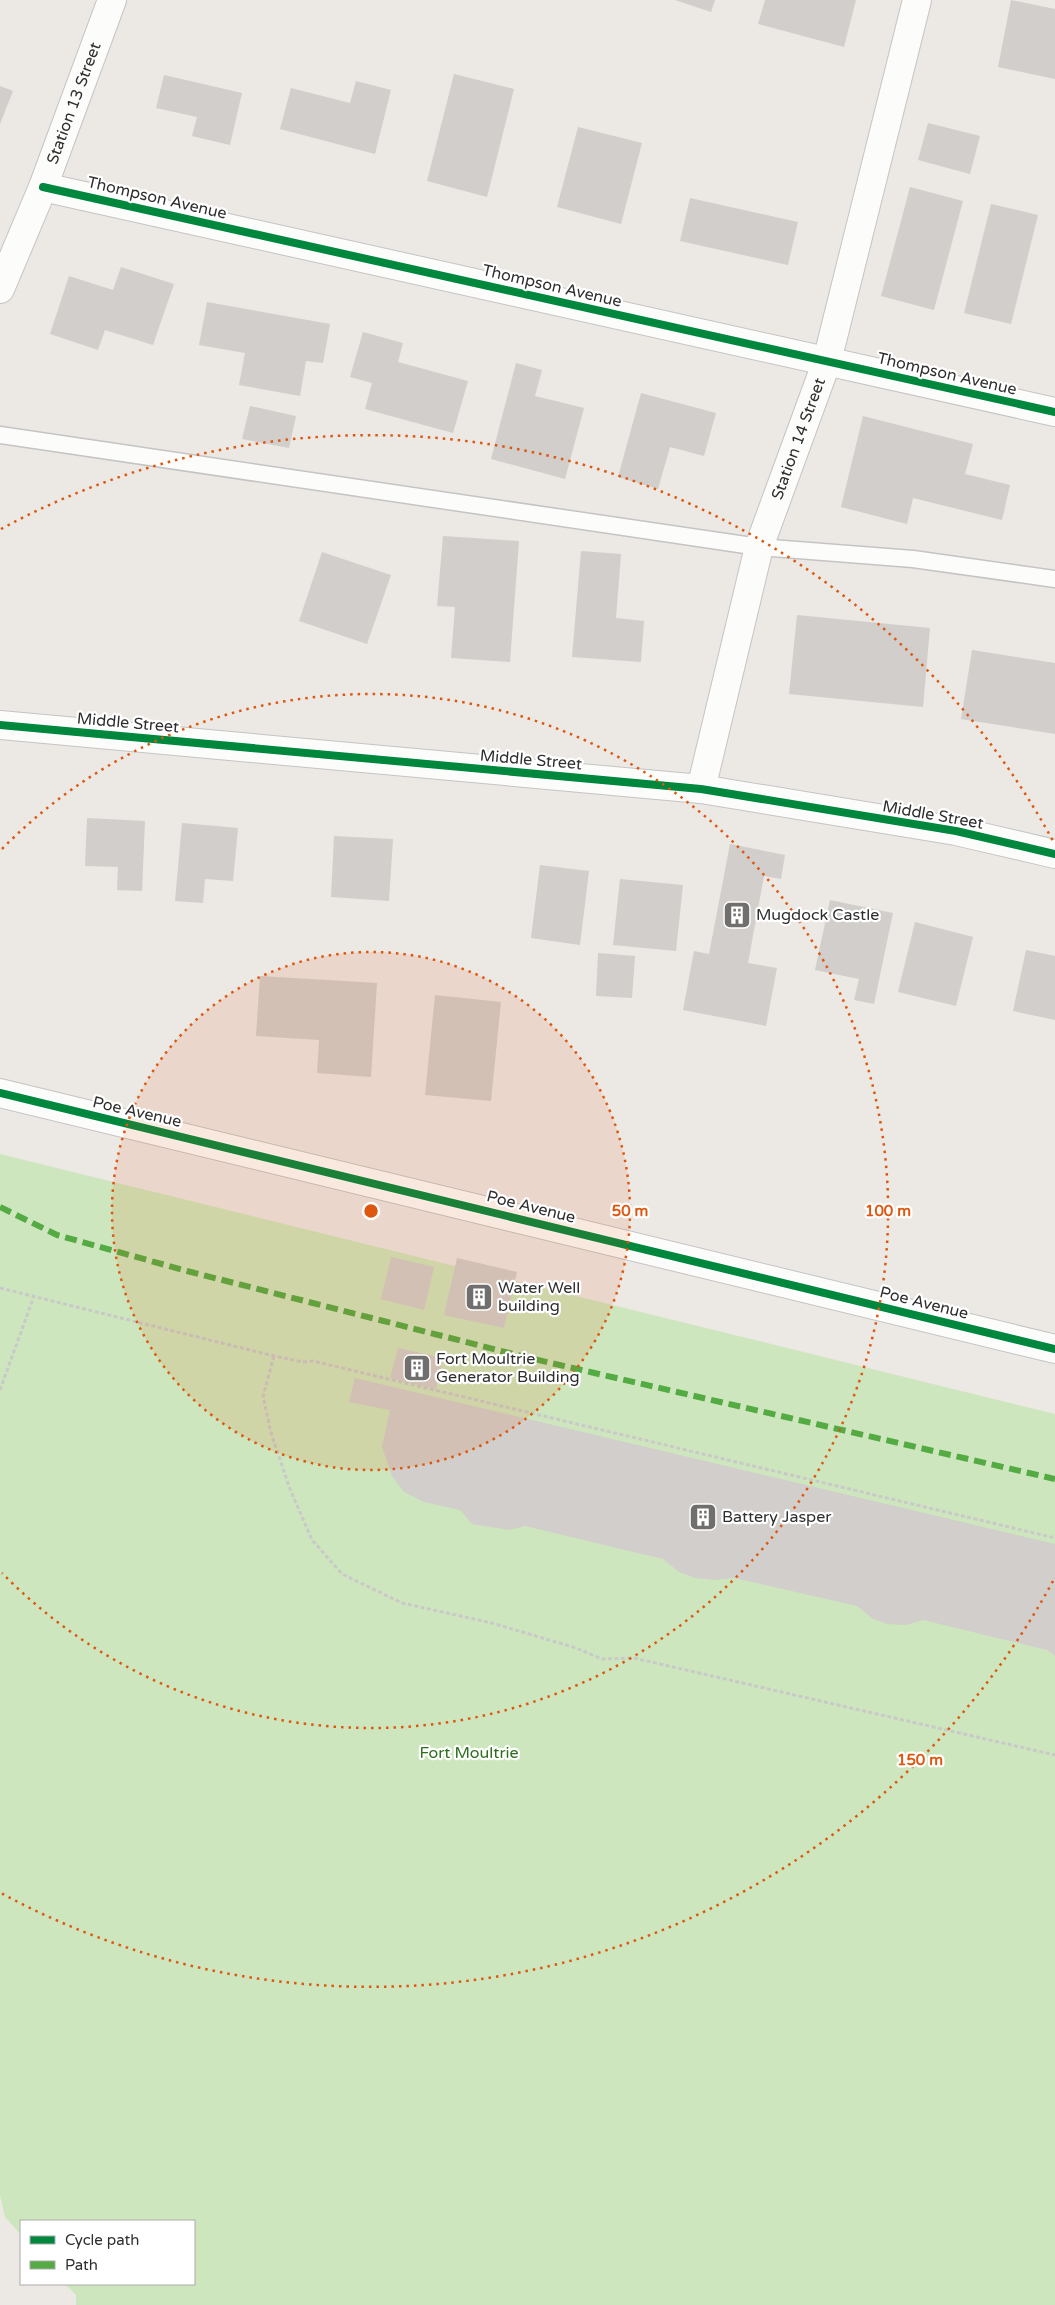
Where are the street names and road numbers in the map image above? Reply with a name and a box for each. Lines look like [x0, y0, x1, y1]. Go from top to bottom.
street label: Station 13 Street [42, 40, 106, 167]
street label: Thompson Avenue [85, 172, 229, 224]
street label: Thompson Avenue [480, 260, 624, 312]
street label: Thompson Avenue [875, 348, 1019, 400]
street label: Station 14 Street [767, 375, 830, 503]
street label: Middle Street [76, 709, 180, 737]
street label: Middle Street [479, 746, 583, 774]
street label: Middle Street [881, 796, 985, 834]
street label: Poe Avenue [91, 1092, 183, 1132]
street label: Poe Avenue [485, 1186, 577, 1228]
street label: Poe Avenue [878, 1282, 970, 1324]

